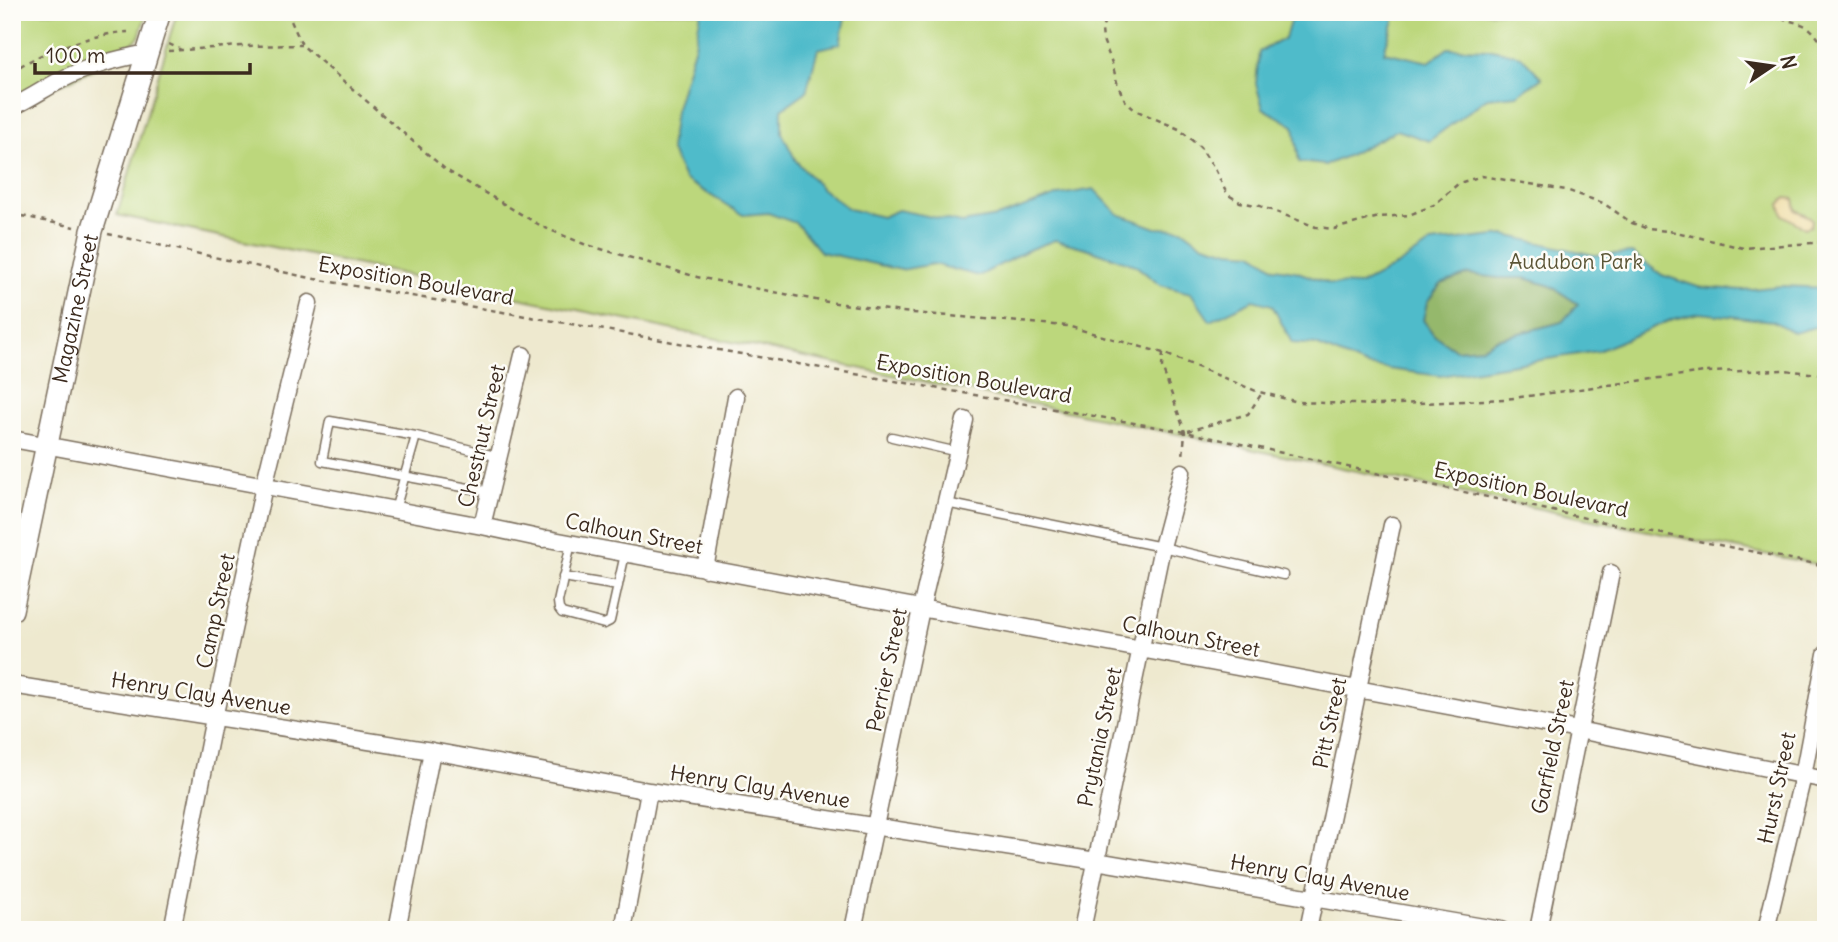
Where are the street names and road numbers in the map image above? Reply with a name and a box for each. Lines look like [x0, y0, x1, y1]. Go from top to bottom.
street label: Magazine Street [46, 231, 104, 386]
street label: Exposition Boulevard [316, 250, 516, 311]
street label: Exposition Boulevard [874, 348, 1074, 409]
street label: Chestnut Street [452, 362, 511, 510]
street label: Exposition Boulevard [1432, 456, 1631, 523]
street label: Calhoun Street [563, 507, 705, 560]
street label: Camp Street [190, 551, 241, 671]
street label: Perrier Street [860, 606, 913, 734]
street label: Calhoun Street [1120, 610, 1262, 663]
street label: Prytania Street [1072, 665, 1127, 809]
street label: Henry Clay Avenue [109, 666, 293, 721]
street label: Pitt Street [1307, 675, 1352, 771]
street label: Garfield Street [1525, 677, 1580, 817]
street label: Hurst Street [1751, 730, 1802, 846]
street label: Henry Clay Avenue [668, 759, 852, 814]
street label: Henry Clay Avenue [1228, 848, 1412, 907]

